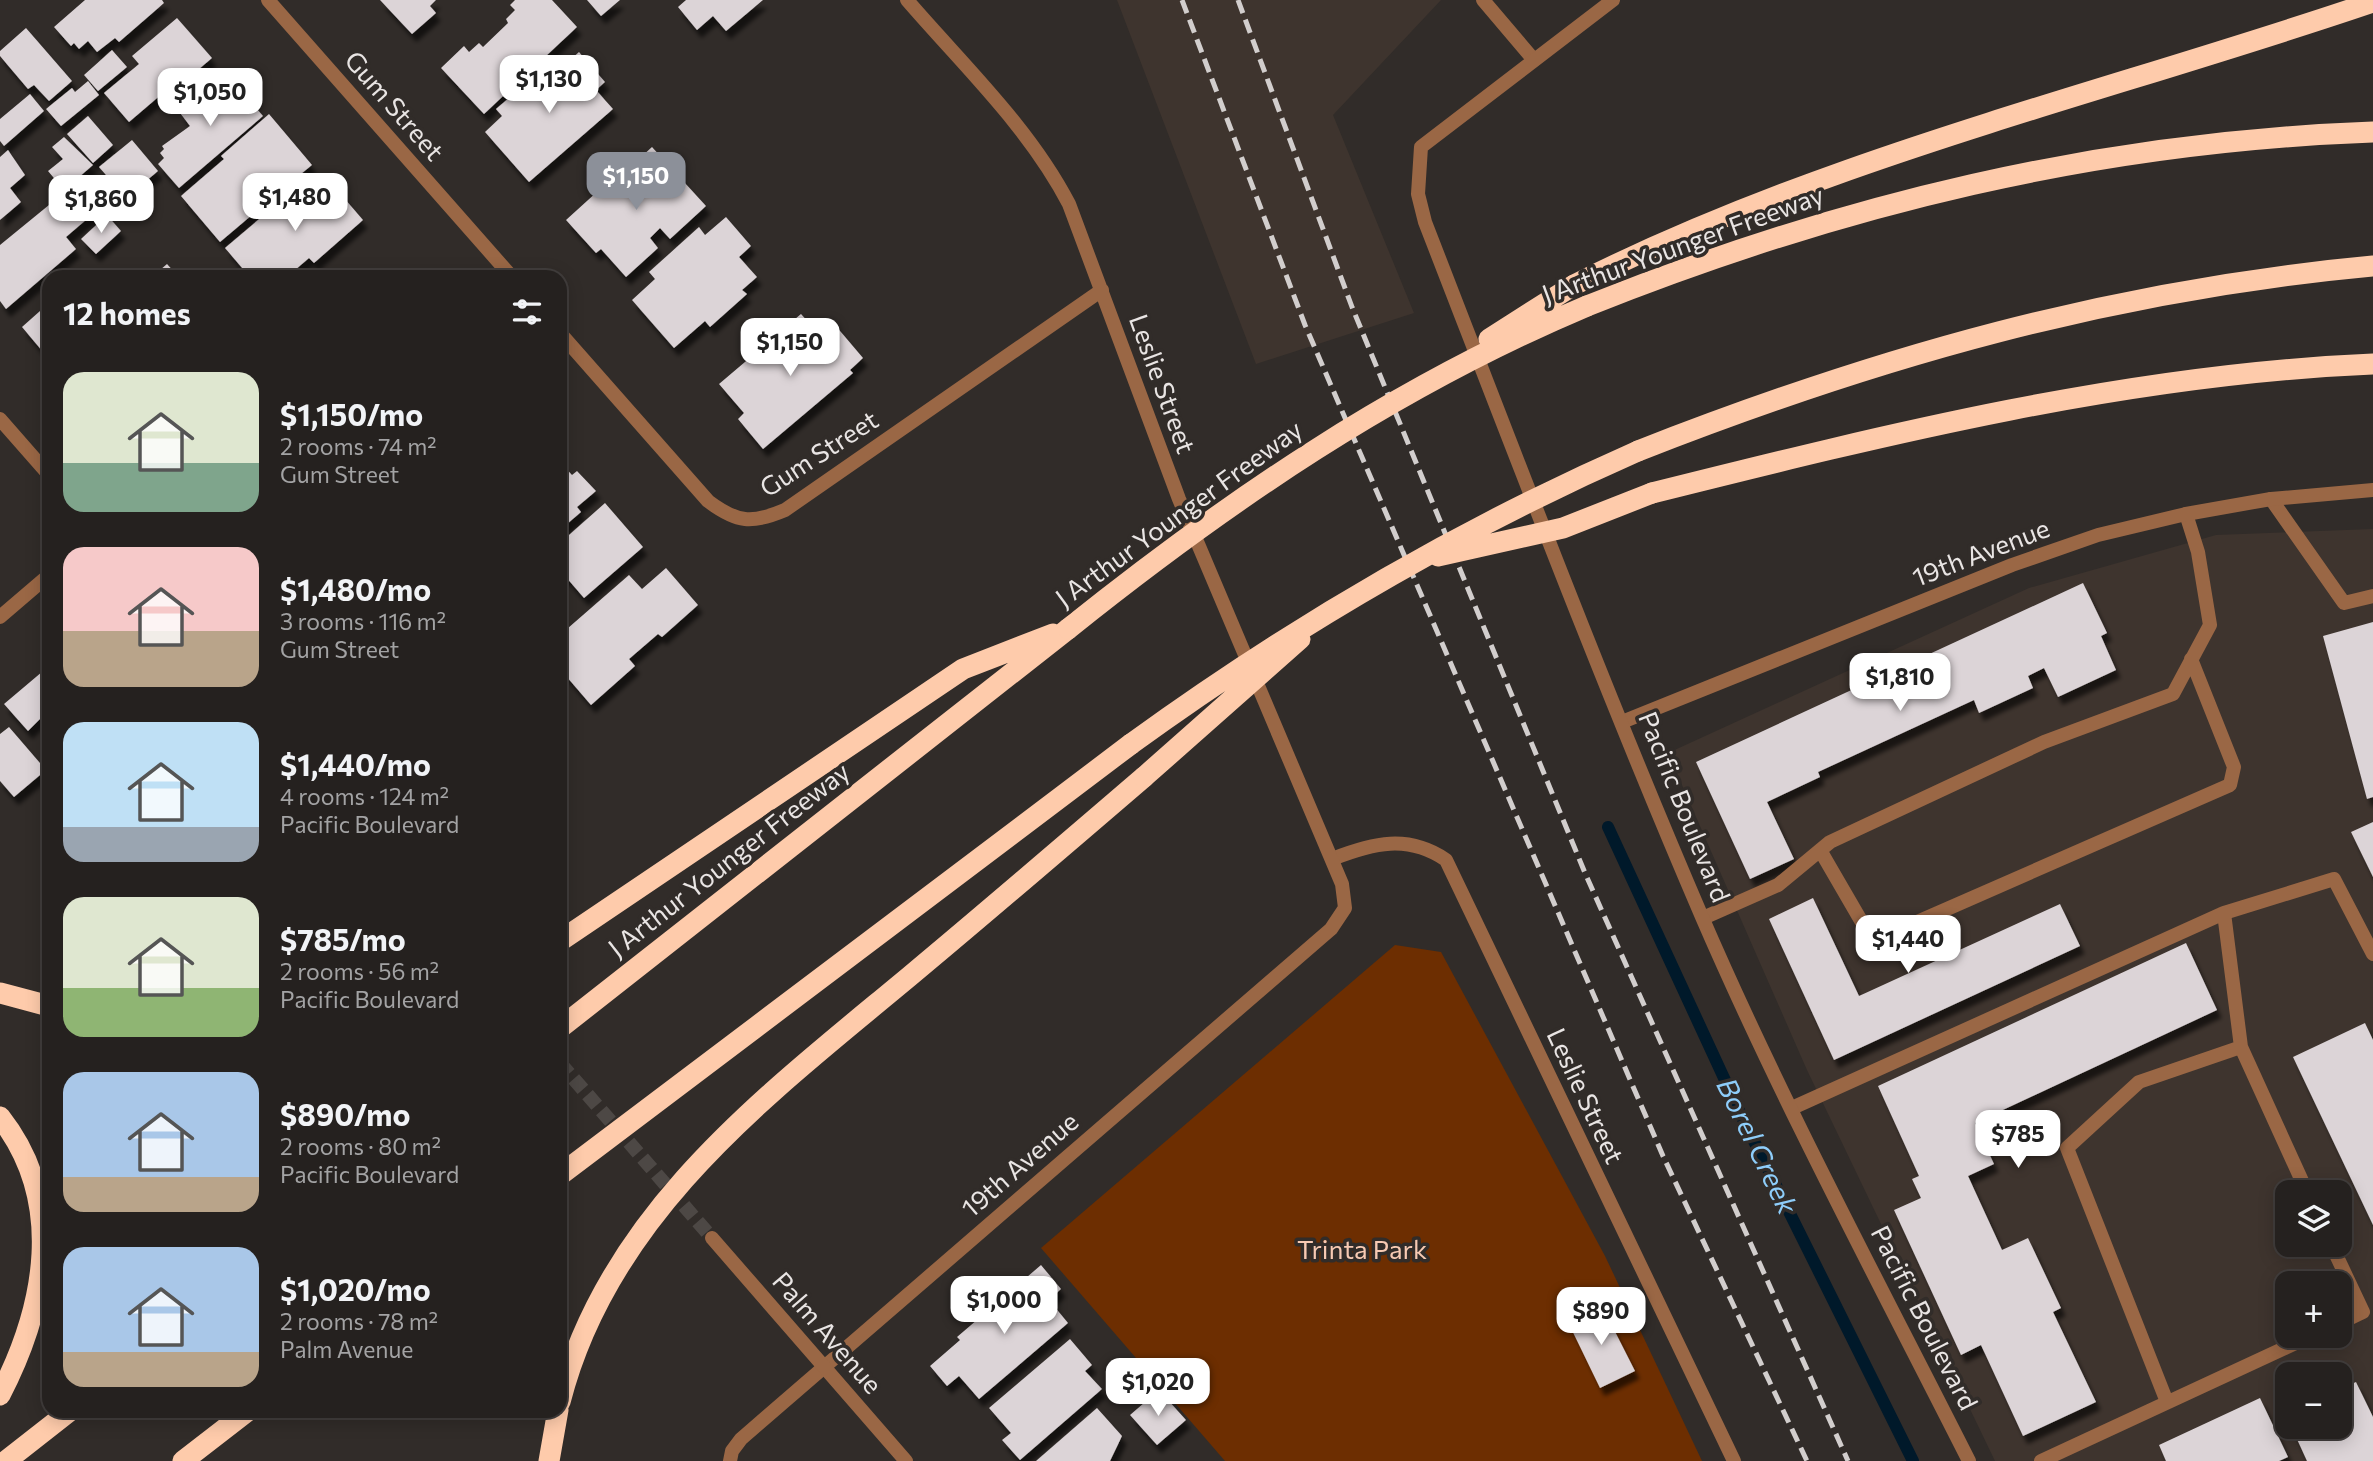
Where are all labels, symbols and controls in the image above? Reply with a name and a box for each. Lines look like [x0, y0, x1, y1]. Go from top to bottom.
street label: Gum Street [339, 44, 451, 166]
pin: $1,130 [492, 55, 606, 115]
text: $1,130 [516, 64, 582, 92]
pin: $1,050 [153, 68, 267, 128]
text: $1,050 [173, 77, 247, 105]
pin: $1,150 [579, 152, 693, 212]
text: $1,150 [603, 161, 669, 189]
pin: $1,480 [238, 174, 352, 233]
pin: $1,860 [44, 176, 158, 235]
street label: J Arthur Younger Freeway [1537, 178, 1828, 309]
text: $1,480 [259, 182, 331, 210]
text: $1,860 [65, 184, 137, 212]
icon: filters [508, 293, 546, 331]
text: 12 homes [63, 294, 191, 331]
street label: Leslie Street [1124, 310, 1203, 457]
pin: $1,150 [733, 318, 847, 378]
text: $1,150 [757, 327, 823, 355]
text: $1,150/mo [280, 395, 423, 432]
icon: home [119, 400, 203, 484]
street label: Gum Street [753, 403, 883, 502]
street label: J Arthur Younger Freeway [1049, 413, 1308, 613]
text: 2 rooms · 74 m² [280, 432, 436, 460]
text: Gum Street [280, 460, 399, 488]
street label: 19th Avenue [1908, 511, 2053, 592]
text: $1,480/mo [280, 570, 431, 607]
icon: home [119, 575, 203, 659]
text: 3 rooms · 116 m² [280, 607, 446, 635]
text: Gum Street [280, 635, 399, 663]
pin: $1,810 [1843, 654, 1957, 713]
text: $1,810 [1866, 662, 1934, 690]
street label: Pacific Boulevard [1633, 707, 1738, 906]
text: $1,440/mo [280, 745, 431, 782]
icon: home [119, 750, 203, 834]
street label: J Arthur Younger Freeway [601, 755, 855, 963]
text: 4 rooms · 124 m² [280, 782, 449, 810]
text: Pacific Boulevard [280, 810, 459, 838]
pin: $1,440 [1851, 916, 1965, 975]
text: $785/mo [280, 920, 406, 957]
text: $1,440 [1872, 924, 1944, 952]
icon: home [119, 925, 203, 1009]
text: 2 rooms · 56 m² [280, 957, 439, 985]
text: Pacific Boulevard [280, 985, 459, 1013]
street label: Leslie Street [1541, 1023, 1631, 1168]
water label: Borel Creek [1710, 1072, 1806, 1220]
text: $890/mo [280, 1095, 410, 1132]
icon: home [119, 1100, 203, 1184]
street label: 19th Avenue [954, 1105, 1084, 1223]
pin: $785 [1977, 1110, 2059, 1170]
text: $785 [1991, 1119, 2045, 1147]
text: 2 rooms · 80 m² [280, 1132, 441, 1160]
text: Pacific Boulevard [280, 1160, 459, 1188]
map controls [2275, 1180, 2352, 1439]
button: layers [2275, 1180, 2352, 1257]
street label: Pacific Boulevard [1866, 1220, 1985, 1415]
park label: Trinta Park [1297, 1233, 1427, 1264]
street label: Palm Avenue [767, 1265, 889, 1399]
text: $1,020/mo [280, 1270, 431, 1307]
button: + [2275, 1271, 2352, 1348]
icon: home [119, 1275, 203, 1359]
pin: $1,000 [947, 1276, 1061, 1336]
text: $1,000 [967, 1285, 1041, 1313]
pin: $890 [1560, 1288, 1642, 1347]
text: $890 [1573, 1296, 1629, 1324]
text: 2 rooms · 78 m² [280, 1307, 438, 1335]
text: Palm Avenue [280, 1335, 413, 1363]
pin: $1,020 [1101, 1358, 1215, 1418]
button: − [2275, 1362, 2352, 1439]
text: $1,020 [1122, 1367, 1194, 1395]

